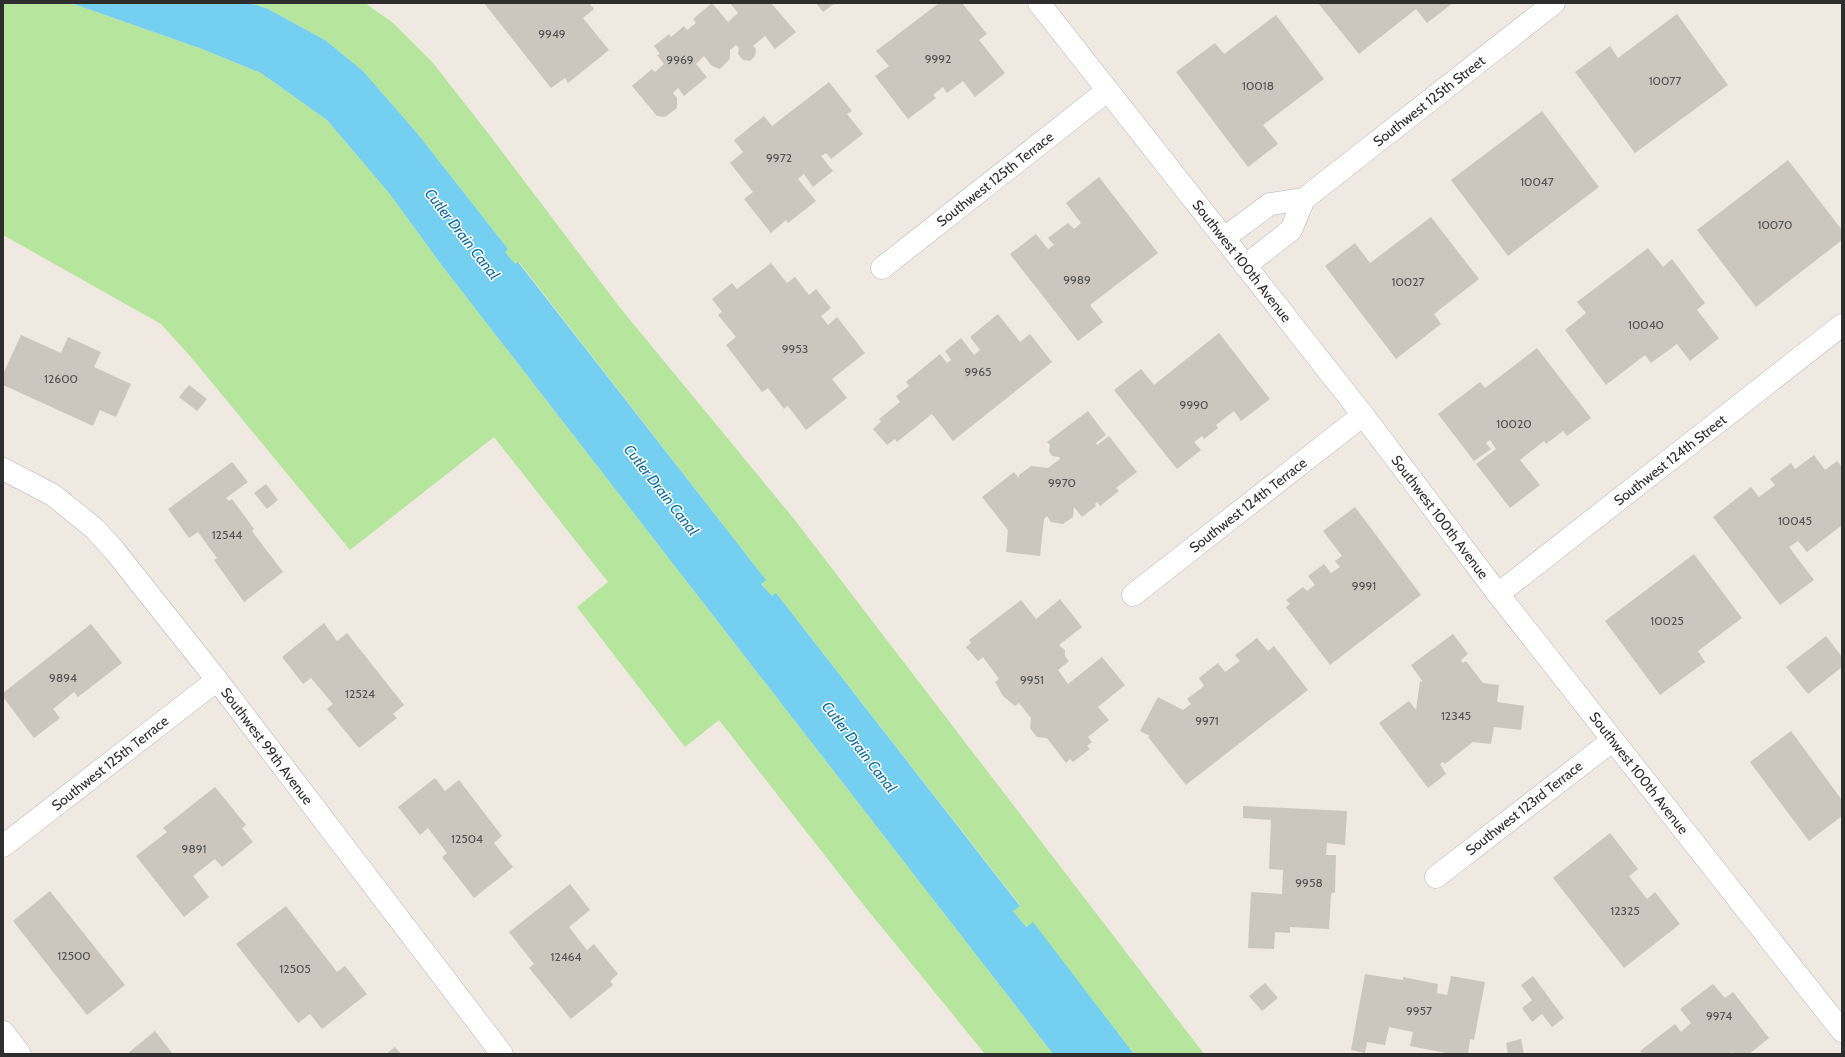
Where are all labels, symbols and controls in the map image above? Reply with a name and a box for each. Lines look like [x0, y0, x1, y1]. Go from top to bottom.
house number: 9949 [538, 26, 566, 41]
house number: 9992 [925, 51, 951, 66]
street label: Southwest 125th Street [1369, 51, 1489, 150]
house number: 9969 [666, 52, 694, 67]
house number: 10077 [1649, 73, 1681, 88]
house number: 10018 [1242, 78, 1274, 93]
street label: Southwest 125th Terrace [933, 128, 1057, 230]
house number: 9972 [766, 150, 792, 165]
house number: 10047 [1520, 174, 1554, 189]
water label: Cutler Drain Canal [421, 185, 503, 284]
street label: Southwest 100th Avenue [1189, 196, 1295, 326]
house number: 10070 [1758, 217, 1792, 232]
house number: 9989 [1063, 272, 1091, 287]
house number: 10027 [1392, 274, 1425, 289]
house number: 10040 [1628, 317, 1664, 332]
house number: 9953 [782, 341, 808, 356]
house number: 9965 [965, 364, 991, 379]
house number: 12600 [44, 371, 78, 386]
house number: 9990 [1180, 397, 1208, 412]
street label: Southwest 124th Street [1610, 410, 1730, 509]
house number: 10020 [1496, 416, 1532, 431]
water label: Cutler Drain Canal [620, 441, 702, 540]
street label: Southwest 100th Avenue [1388, 452, 1492, 582]
street label: Southwest 124th Terrace [1186, 454, 1310, 556]
house number: 9970 [1048, 475, 1076, 490]
house number: 10045 [1778, 513, 1812, 528]
house number: 12544 [212, 527, 242, 542]
house number: 9991 [1352, 578, 1376, 593]
house number: 10025 [1650, 613, 1684, 628]
house number: 9894 [49, 670, 77, 685]
house number: 9951 [1020, 672, 1044, 687]
street label: Southwest 99th Avenue [217, 684, 317, 808]
house number: 12524 [345, 686, 375, 701]
water label: Cutler Drain Canal [818, 698, 900, 797]
house number: 12345 [1441, 708, 1471, 723]
street label: Southwest 100th Avenue [1586, 708, 1692, 838]
street label: Southwest 125th Terrace [48, 712, 172, 814]
house number: 9971 [1195, 713, 1219, 728]
street label: Southwest 123rd Terrace [1462, 757, 1586, 859]
house number: 12504 [451, 831, 483, 846]
house number: 9891 [182, 841, 206, 856]
house number: 9958 [1295, 875, 1323, 890]
house number: 12325 [1610, 903, 1640, 918]
house number: 12500 [57, 948, 91, 963]
house number: 12464 [551, 949, 582, 964]
house number: 12505 [279, 961, 311, 976]
house number: 9957 [1406, 1003, 1432, 1018]
house number: 9974 [1706, 1008, 1732, 1023]

